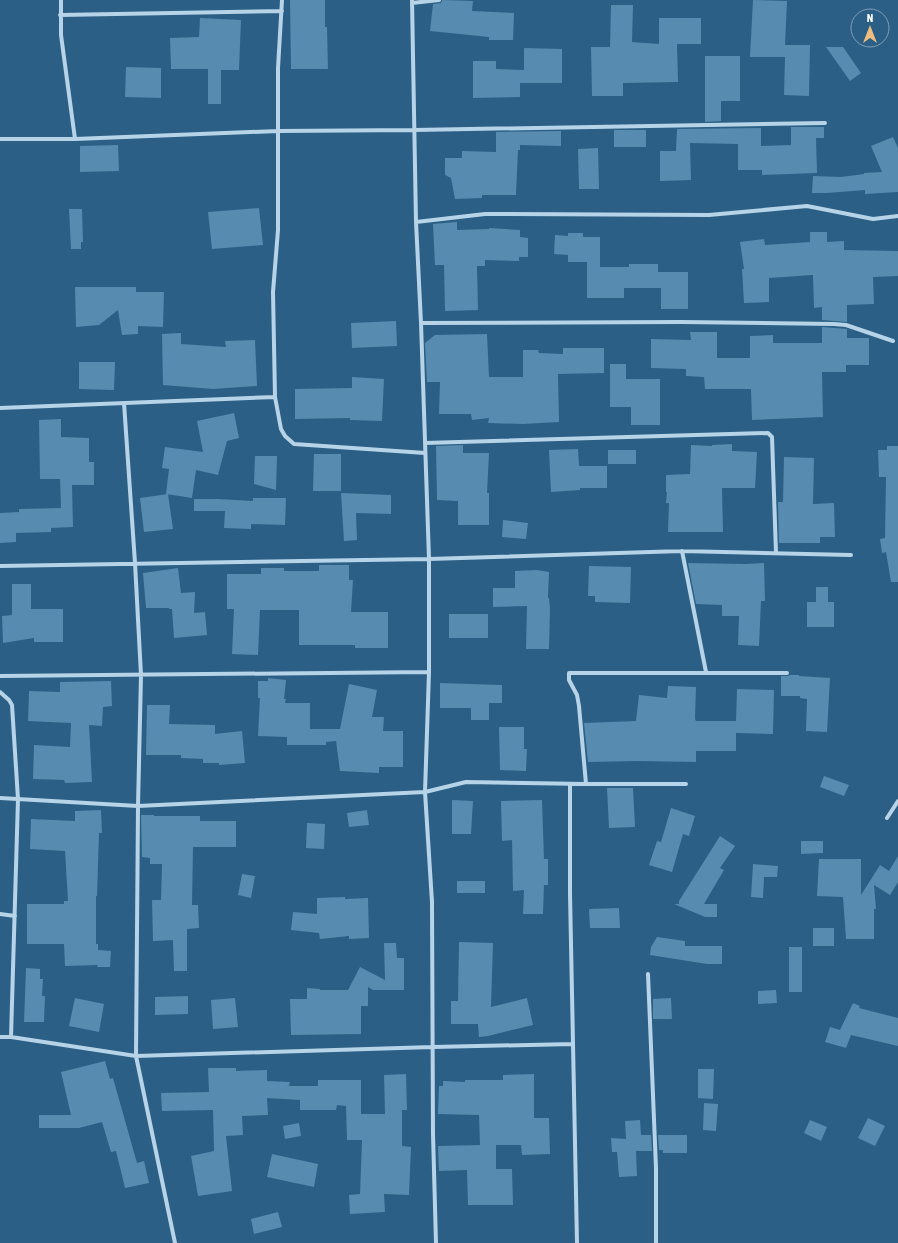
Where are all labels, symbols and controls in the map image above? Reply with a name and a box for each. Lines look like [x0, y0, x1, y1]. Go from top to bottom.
north arrow [850, 8, 890, 48]
text: N [867, 12, 873, 24]

